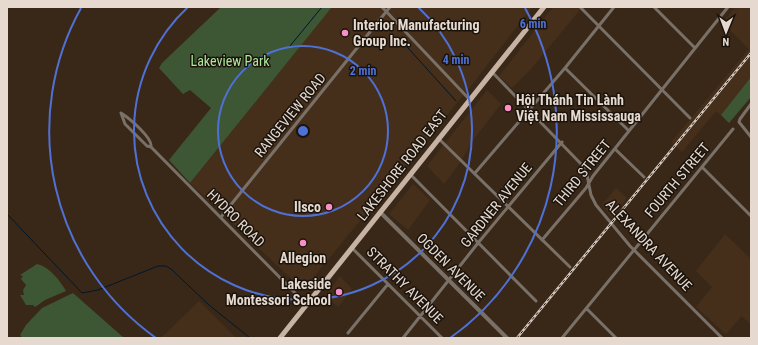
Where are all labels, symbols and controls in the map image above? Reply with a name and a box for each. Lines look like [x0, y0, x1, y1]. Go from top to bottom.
north arrow [706, 12, 746, 52]
place label: Interior Manufacturing Group Inc. [353, 17, 480, 49]
text: 6 min [520, 17, 546, 31]
marker: Interior Manufacturing Group Inc. [340, 28, 350, 38]
text: N [722, 35, 729, 48]
park label: Lakeview Park [190, 53, 270, 69]
text: 4 min [443, 53, 469, 67]
text: 2 min [350, 64, 376, 78]
street label: RANGEVIEW ROAD [251, 70, 329, 160]
place label: Hội Thánh Tin Lành Việt Nam Mississauga [516, 92, 641, 124]
marker: Hội Thánh Tin Lành Việt Nam Mississauga [503, 103, 513, 113]
street label: LAKESHORE ROAD EAST [354, 106, 450, 224]
centre of rings [296, 124, 310, 138]
street label: THIRD STREET [550, 136, 614, 210]
street label: FOURTH STREET [641, 139, 713, 221]
street label: GARDNER AVENUE [457, 160, 535, 250]
street label: HYDRO ROAD [204, 186, 268, 250]
street label: ALEXANDRA AVENUE [603, 196, 695, 294]
place label: Ilsco [294, 199, 321, 215]
marker: Ilsco [324, 202, 334, 212]
street label: OGDEN AVENUE [414, 230, 488, 304]
marker: Allegion [298, 238, 308, 248]
street label: STRATHY AVENUE [364, 244, 446, 326]
place label: Allegion [280, 250, 326, 266]
place label: Lakeside Montessori School [226, 276, 331, 308]
marker: Lakeside Montessori School [334, 287, 344, 297]

